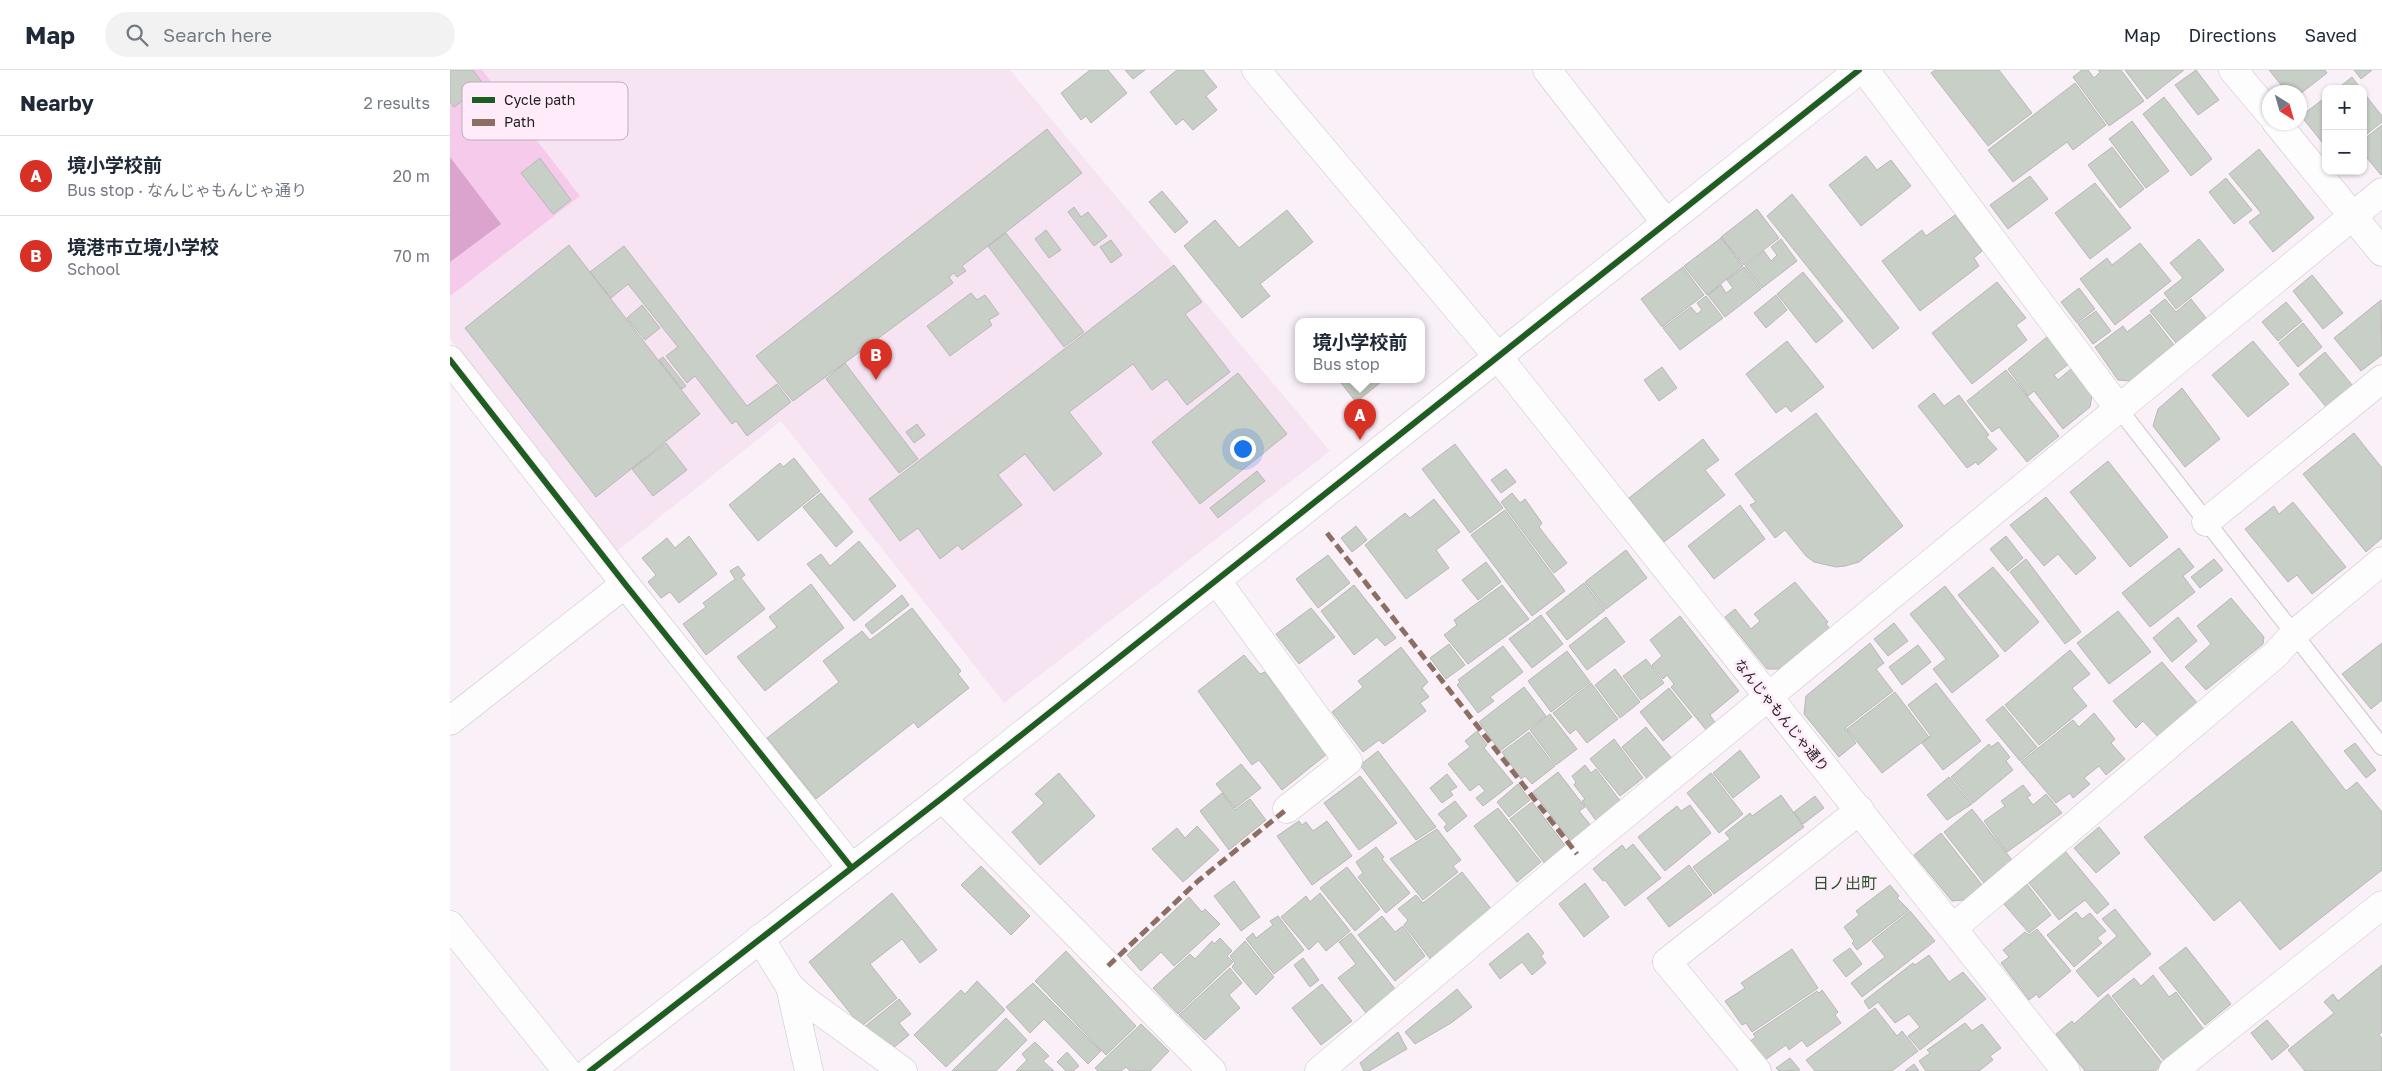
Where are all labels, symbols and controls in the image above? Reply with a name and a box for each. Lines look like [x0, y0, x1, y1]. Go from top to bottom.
search box [105, 12, 455, 57]
text: Map [25, 20, 75, 49]
icon: search [123, 21, 151, 49]
text: Search here [163, 23, 272, 46]
text: Map [2124, 24, 2160, 46]
text: Directions [2188, 24, 2276, 46]
text: Saved [2304, 24, 2357, 46]
legend [462, 82, 628, 140]
north arrow [2262, 85, 2307, 130]
map controls [2322, 85, 2367, 175]
button: + [2322, 85, 2367, 130]
text: Nearby [20, 90, 94, 116]
text: Cycle path [504, 91, 575, 108]
text: 2 results [364, 93, 430, 113]
text: Path [504, 113, 535, 130]
button: − [2322, 130, 2367, 175]
text: 境小学校前 [67, 153, 162, 176]
text: A [30, 166, 42, 186]
text: 20 m [393, 166, 430, 186]
text: Bus stop · なんじゃもんじゃ通り [67, 180, 307, 200]
text: 境港市立境小学校 [67, 235, 219, 258]
text: B [30, 246, 42, 266]
text: 70 m [393, 246, 430, 266]
text: School [67, 259, 120, 279]
popup [1295, 318, 1425, 383]
text: 境小学校前 [1312, 330, 1408, 353]
pin: B [860, 339, 892, 380]
text: Bus stop [1312, 354, 1380, 374]
pin: A [1344, 399, 1376, 440]
your location [1230, 436, 1256, 462]
street label: なんじゃもんじゃ通り [1731, 655, 1833, 775]
district label: 日ノ出町 [1813, 873, 1877, 893]

